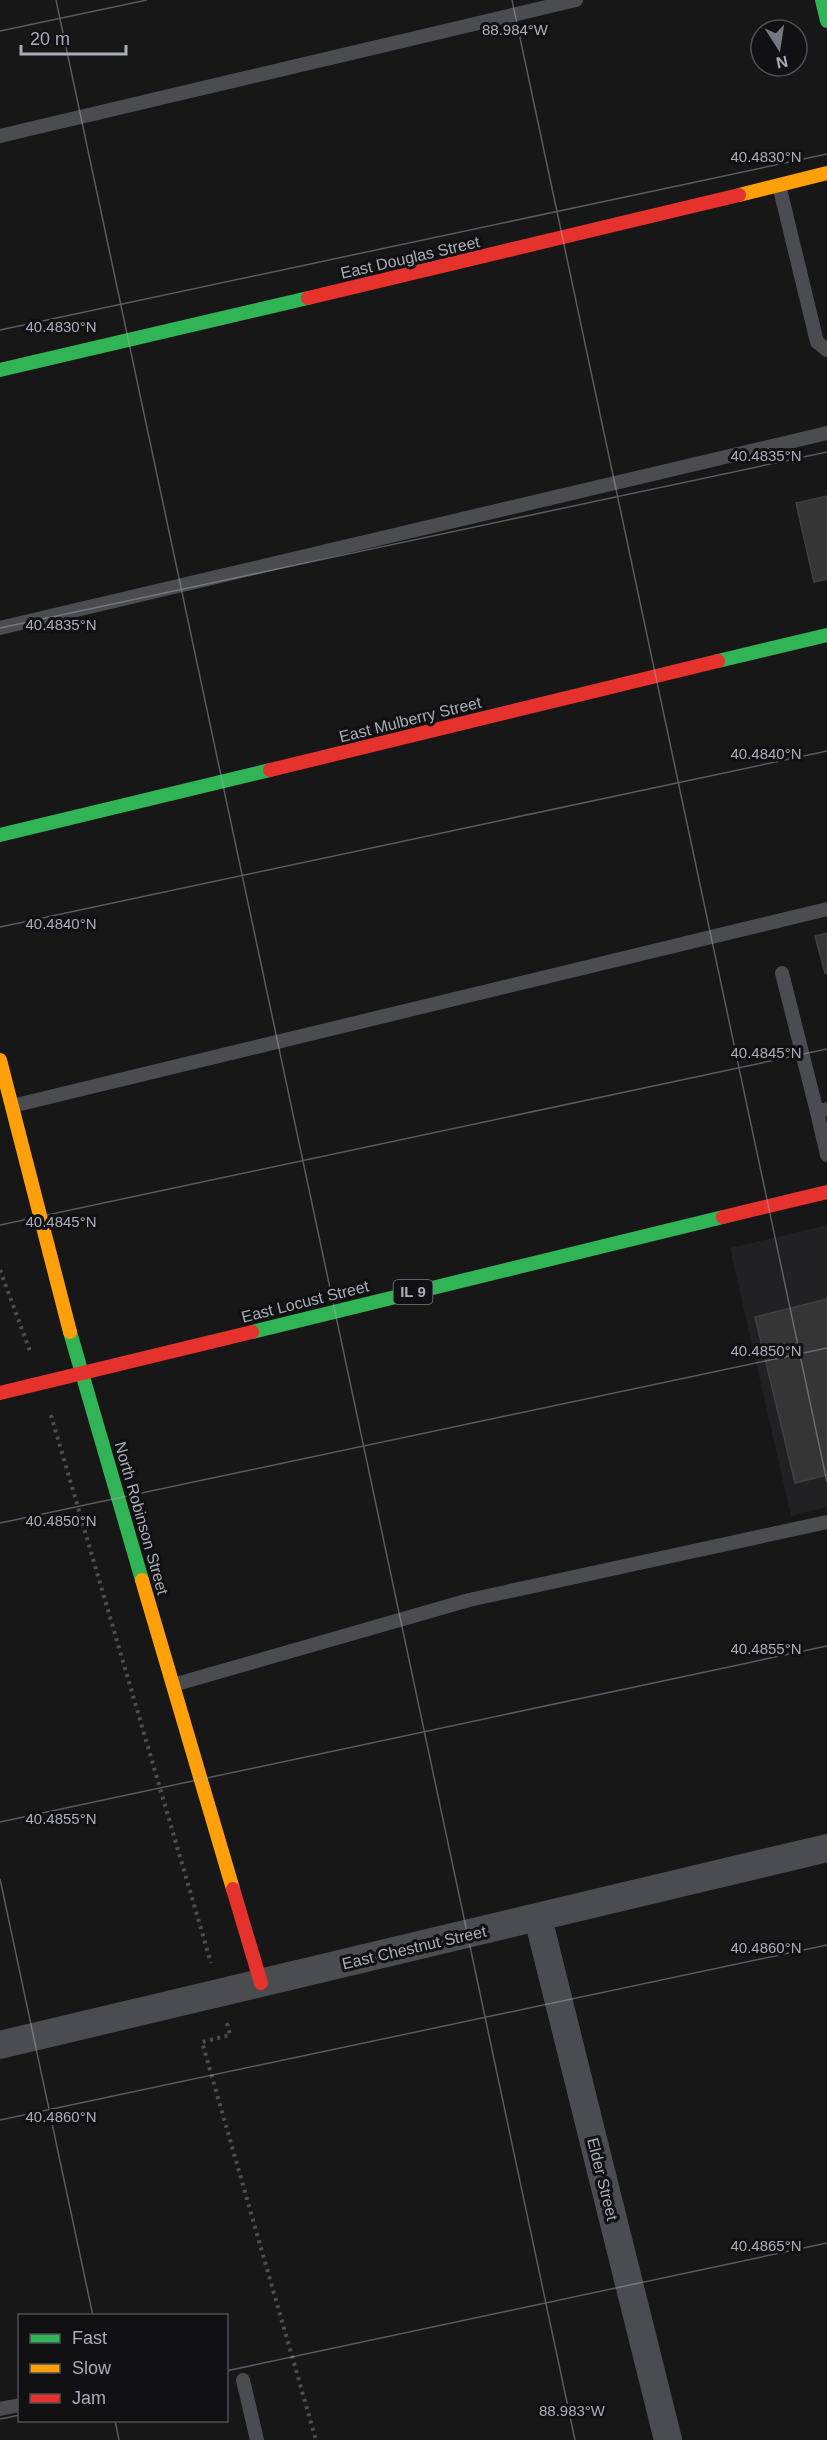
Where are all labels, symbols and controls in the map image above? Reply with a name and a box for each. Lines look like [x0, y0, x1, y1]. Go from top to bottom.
scale bar [21, 18, 126, 56]
north arrow [749, 18, 809, 78]
text: 88.984°W [482, 21, 549, 38]
text: 20 m [30, 29, 70, 49]
text: N [775, 53, 789, 72]
text: 40.4830°N [730, 148, 802, 165]
street label: East Douglas Street [339, 233, 482, 282]
text: 40.4830°N [25, 318, 97, 335]
text: 40.4835°N [730, 447, 802, 464]
text: 40.4835°N [25, 616, 97, 633]
street label: East Mulberry Street [337, 693, 483, 745]
text: 40.4840°N [730, 745, 802, 762]
text: 40.4840°N [25, 915, 97, 932]
text: 40.4845°N [730, 1044, 802, 1061]
text: 40.4845°N [25, 1213, 97, 1230]
street label: East Locust Street [240, 1277, 371, 1326]
road number: IL 9 [394, 1280, 432, 1304]
text: 40.4850°N [730, 1342, 802, 1359]
street label: North Robinson Street [112, 1440, 172, 1597]
text: 40.4850°N [25, 1512, 97, 1529]
text: 40.4855°N [730, 1640, 802, 1657]
text: 40.4855°N [25, 1810, 97, 1827]
street label: East Chestnut Street [340, 1922, 488, 1972]
text: 40.4860°N [730, 1939, 802, 1956]
text: 40.4860°N [25, 2108, 97, 2125]
street label: Elder Street [584, 2136, 621, 2223]
text: 40.4865°N [730, 2237, 802, 2254]
legend [18, 2314, 228, 2422]
text: Fast [72, 2328, 107, 2348]
text: Slow [72, 2358, 112, 2378]
text: Jam [72, 2388, 106, 2408]
text: 88.983°W [539, 2402, 606, 2419]

